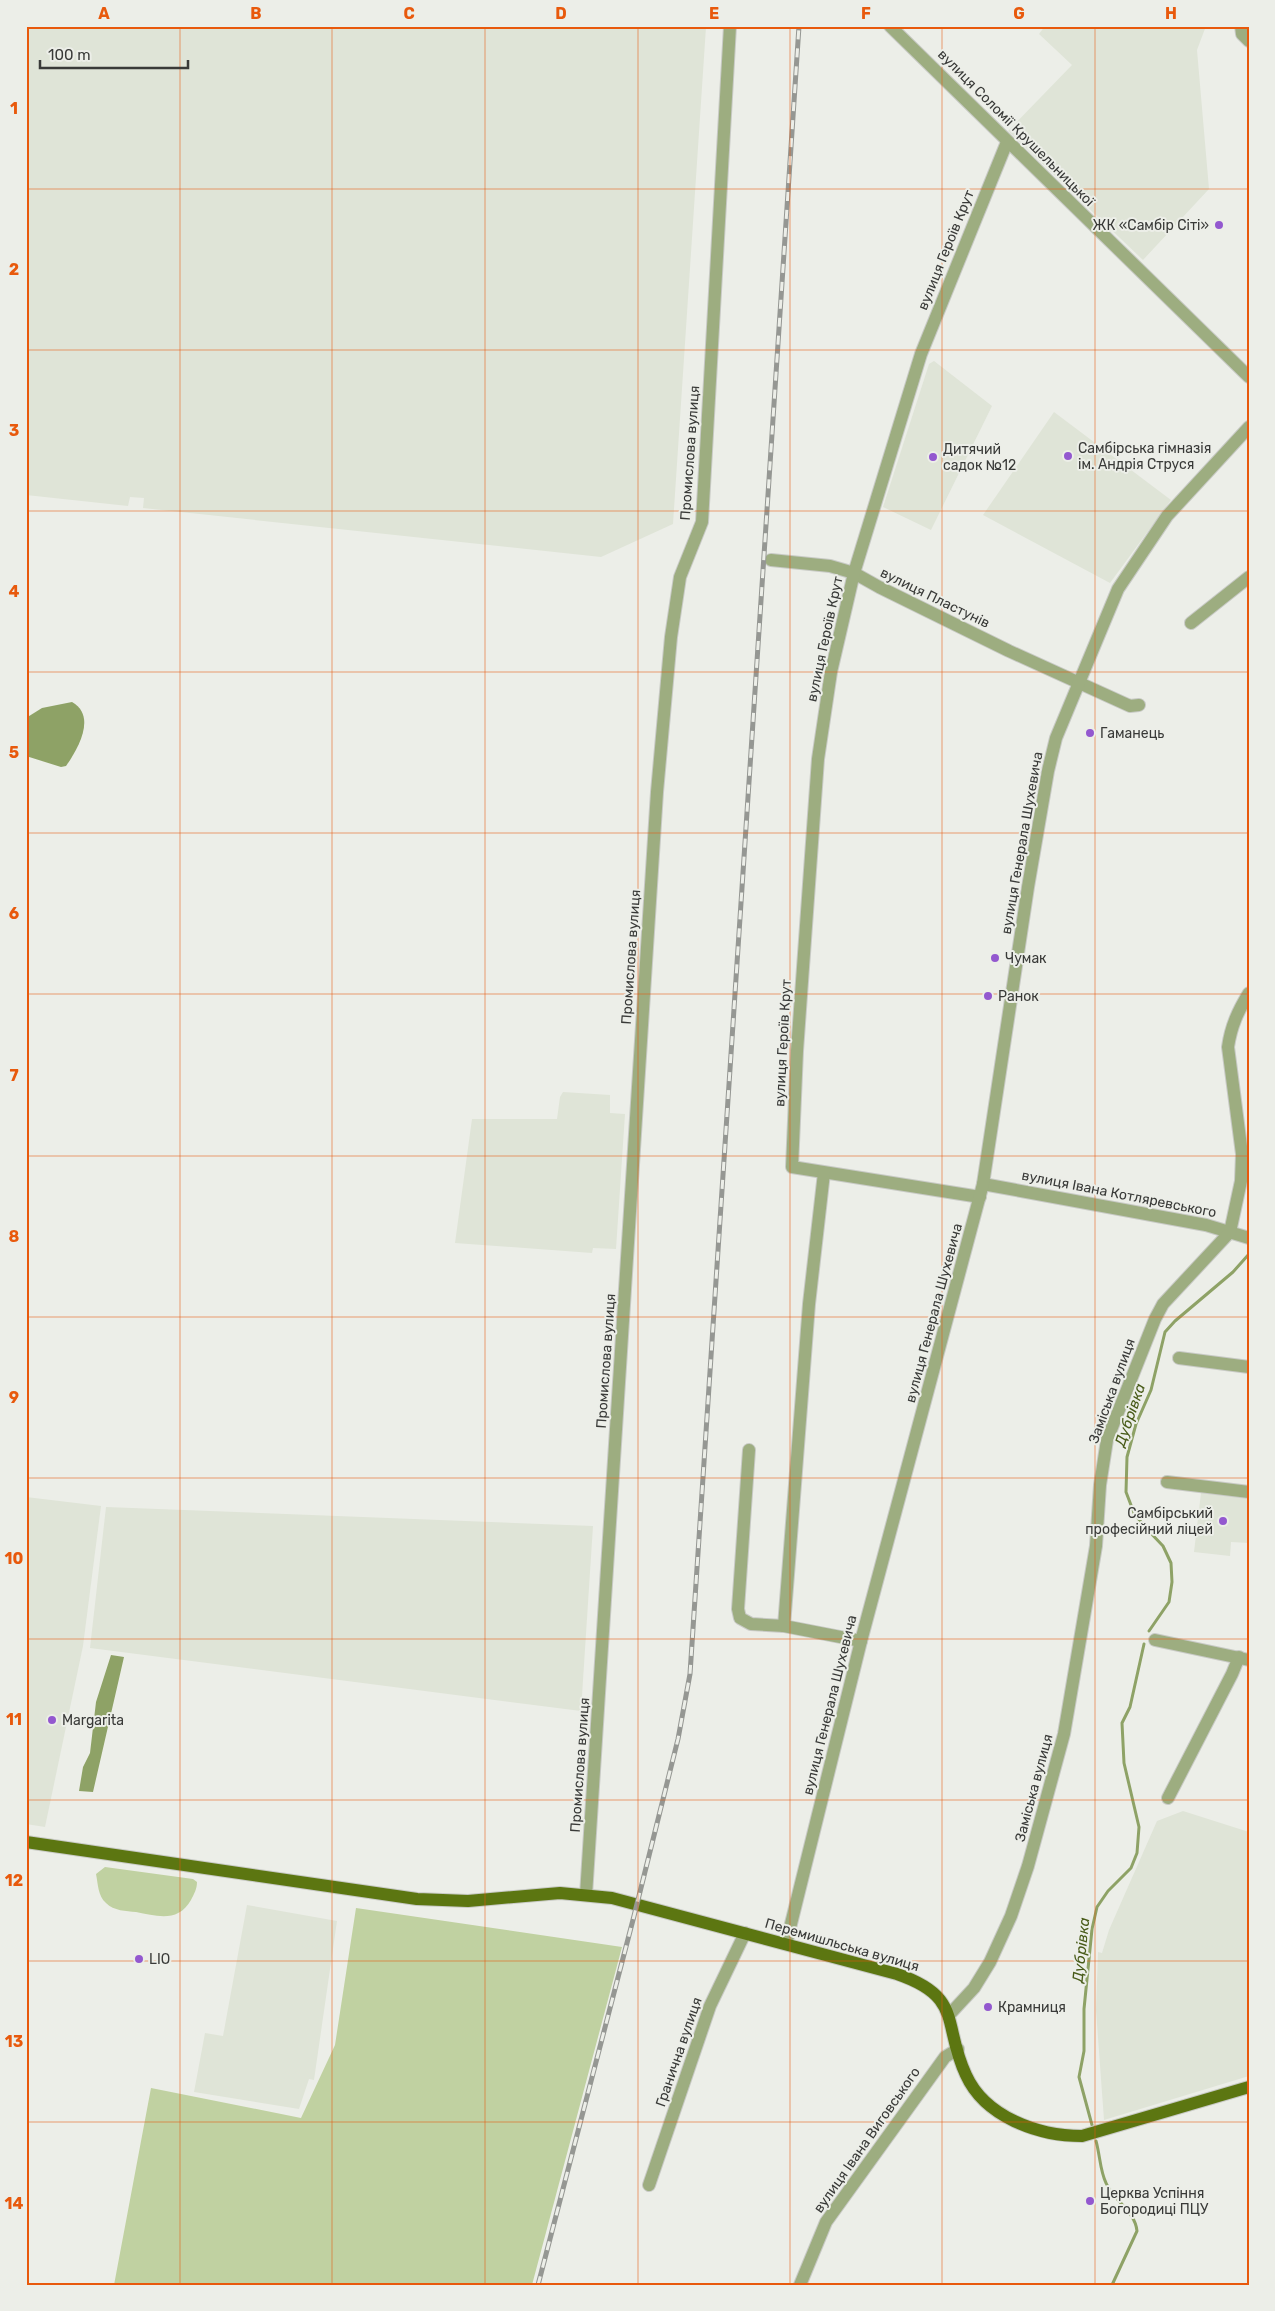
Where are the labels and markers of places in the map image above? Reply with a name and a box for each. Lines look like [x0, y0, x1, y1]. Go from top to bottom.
place label: ЖК «Самбір Сіті» [1093, 217, 1209, 234]
marker: ЖК «Самбір Сіті» [1213, 219, 1225, 231]
place label: Самбірська гімназія ім. Андрія Струся [1078, 440, 1211, 473]
place label: Дитячий садок №12 [943, 441, 1016, 474]
marker: Самбірська гімназія ім. Андрія Струся [1062, 450, 1074, 462]
marker: Дитячий садок №12 [927, 451, 939, 463]
place label: Гаманець [1100, 725, 1164, 742]
marker: Гаманець [1084, 727, 1096, 739]
place label: Чумак [1005, 950, 1047, 967]
marker: Чумак [989, 952, 1001, 964]
place label: Ранок [998, 988, 1039, 1005]
marker: Ранок [982, 990, 994, 1002]
place label: Самбірський професійний ліцей [1085, 1505, 1213, 1538]
marker: Самбірський професійний ліцей [1217, 1515, 1229, 1527]
place label: Margarita [62, 1712, 124, 1729]
marker: Margarita [46, 1714, 58, 1726]
place label: LIO [149, 1951, 170, 1968]
marker: LIO [133, 1953, 145, 1965]
place label: Крамниця [998, 1999, 1066, 2016]
marker: Крамниця [982, 2001, 994, 2013]
place label: Церква Успіння Богородиці ПЦУ [1100, 2185, 1209, 2218]
marker: Церква Успіння Богородиці ПЦУ [1084, 2195, 1096, 2207]

